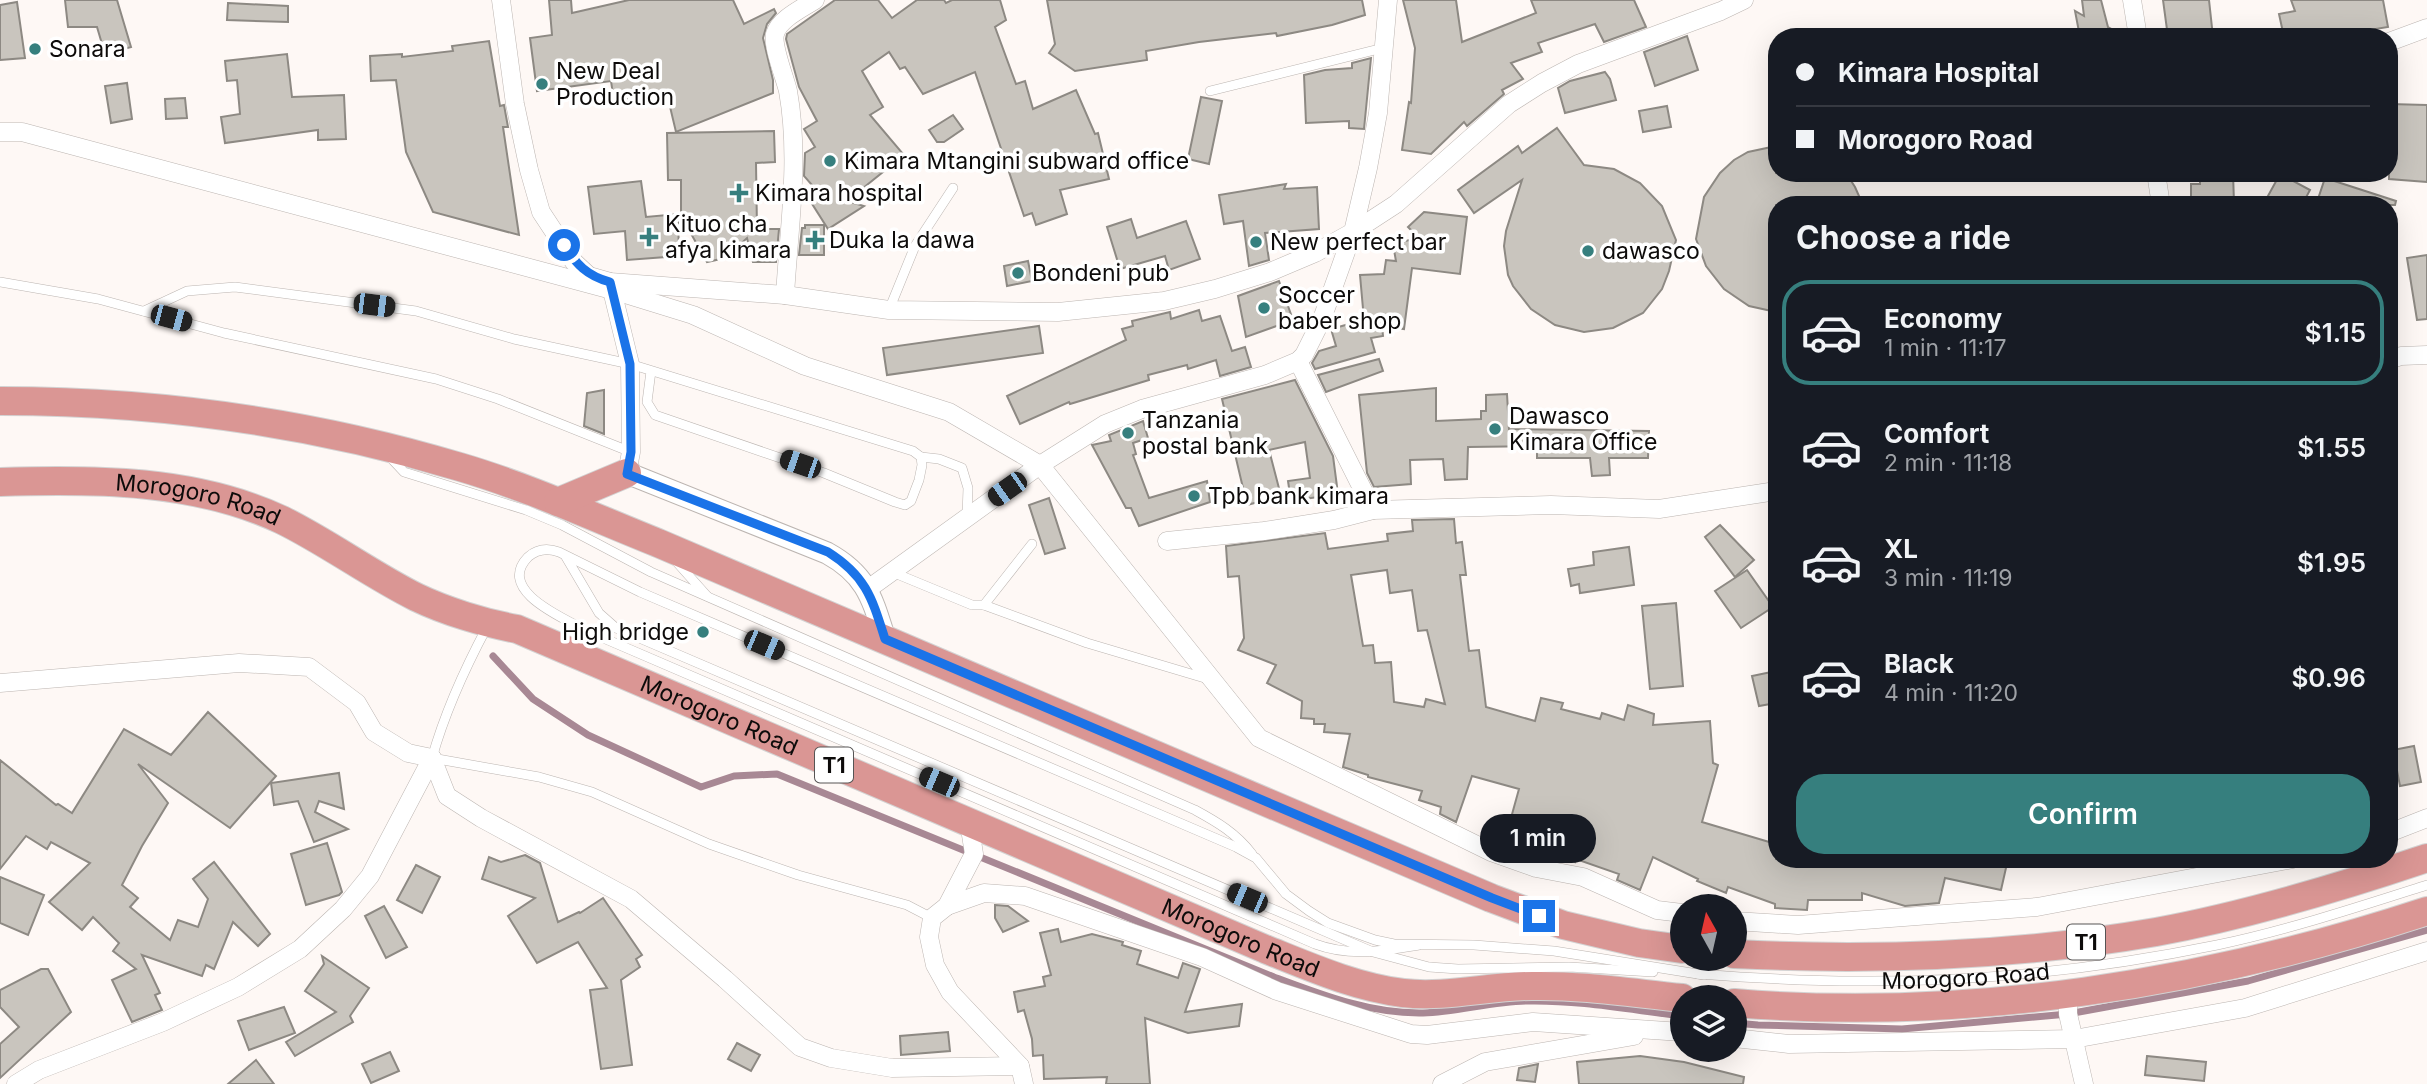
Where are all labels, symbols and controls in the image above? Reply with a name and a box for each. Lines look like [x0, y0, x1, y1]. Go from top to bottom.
place label: Sonara [49, 35, 126, 63]
marker: Sonara [27, 41, 43, 57]
place label: New Deal Production [556, 57, 674, 111]
text: Kimara Hospital [1838, 57, 2039, 88]
marker: New Deal Production [534, 76, 550, 92]
text: Morogoro Road [1838, 124, 2033, 155]
place label: Kimara Mtangini subward office [844, 147, 1189, 175]
marker: Kimara Mtangini subward office [822, 153, 838, 169]
place label: Kimara hospital [755, 179, 923, 207]
marker: Kimara hospital [729, 183, 749, 203]
place label: Kituo cha afya kimara [665, 210, 791, 264]
text: Choose a ride [1796, 218, 2011, 257]
place label: Duka la dawa [829, 226, 975, 254]
marker: Kituo cha afya kimara [639, 227, 659, 247]
place label: New perfect bar [1270, 228, 1447, 256]
route start [548, 229, 580, 261]
marker: Duka la dawa [807, 232, 823, 248]
marker: New perfect bar [1248, 234, 1264, 250]
place label: dawasco [1602, 237, 1700, 265]
marker: dawasco [1580, 243, 1596, 259]
place label: Bondeni pub [1032, 259, 1169, 287]
marker: Bondeni pub [1010, 265, 1026, 281]
place label: Soccer baber shop [1278, 281, 1401, 335]
car [352, 292, 397, 318]
marker: Soccer baber shop [1256, 300, 1272, 316]
icon: car [1800, 301, 1863, 364]
car [148, 302, 195, 334]
text: Economy [1884, 303, 2002, 334]
text: $1.15 [2305, 317, 2366, 348]
text: 1 min · 11:17 [1884, 334, 2006, 362]
place label: Dawasco Kimara Office [1509, 402, 1657, 456]
place label: Tanzania postal bank [1142, 406, 1268, 460]
icon: car [1800, 416, 1863, 479]
text: Comfort [1884, 418, 1989, 449]
marker: Dawasco Kimara Office [1487, 421, 1503, 437]
marker: Tanzania postal bank [1120, 425, 1136, 441]
text: $1.55 [2297, 432, 2366, 463]
car [777, 447, 824, 481]
text: 2 min · 11:18 [1884, 449, 2012, 477]
street label: Morogoro Road [115, 468, 285, 532]
car [984, 468, 1031, 510]
place label: Tpb bank kimara [1208, 482, 1389, 510]
marker: Tpb bank kimara [1186, 488, 1202, 504]
icon: car [1800, 531, 1863, 594]
text: XL [1884, 533, 1918, 564]
text: $1.95 [2297, 547, 2366, 578]
text: 3 min · 11:19 [1884, 564, 2013, 592]
place label: High bridge [562, 618, 689, 646]
marker: High bridge [695, 624, 711, 640]
car [741, 627, 788, 663]
icon: car [1800, 646, 1863, 709]
text: Black [1884, 648, 1954, 679]
text: $0.96 [2291, 662, 2366, 693]
street label: Morogoro Road [636, 669, 802, 762]
text: 4 min · 11:20 [1884, 679, 2018, 707]
road number: T1 [815, 748, 853, 782]
car [916, 764, 963, 800]
button: Confirm [1796, 774, 2370, 854]
callout: 1 min [1481, 814, 1597, 864]
text: 1 min [1510, 824, 1566, 852]
car [1224, 880, 1271, 916]
street label: Morogoro Road [1157, 892, 1324, 983]
north arrow [1670, 894, 1746, 971]
map controls [1670, 894, 1747, 1062]
route end [1523, 900, 1555, 932]
road number: T1 [2067, 925, 2105, 960]
street label: Morogoro Road [1881, 957, 2051, 995]
button: layers [1670, 985, 1747, 1062]

